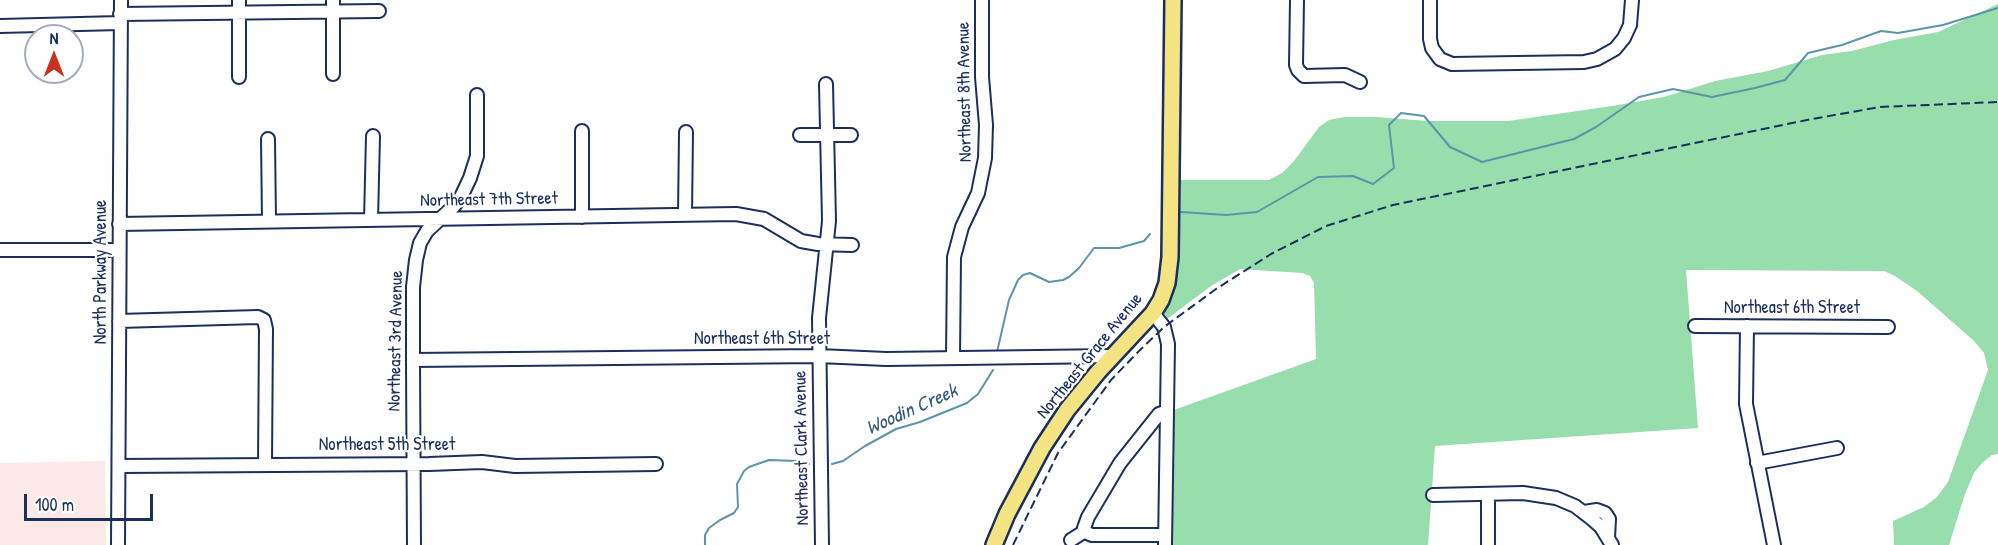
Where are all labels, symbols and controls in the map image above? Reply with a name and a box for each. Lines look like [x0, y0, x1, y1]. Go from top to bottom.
street label: Northeast 8th Avenue [953, 22, 977, 162]
north arrow [24, 24, 84, 84]
text: N [50, 27, 58, 49]
street label: Northeast 7th Street [420, 188, 558, 212]
street label: North Parkway Avenue [90, 200, 112, 344]
street label: Northeast 3rd Avenue [384, 270, 408, 412]
street label: Northeast Grace Avenue [1033, 289, 1147, 423]
street label: Northeast 6th Street [1724, 297, 1860, 319]
street label: Northeast 6th Street [694, 328, 830, 350]
street label: Northeast Clark Avenue [790, 370, 814, 526]
water label: Woodin Creek [863, 379, 961, 441]
street label: Northeast 5th Street [319, 434, 455, 456]
scale bar [27, 482, 156, 520]
text: 100 m [35, 492, 74, 517]

